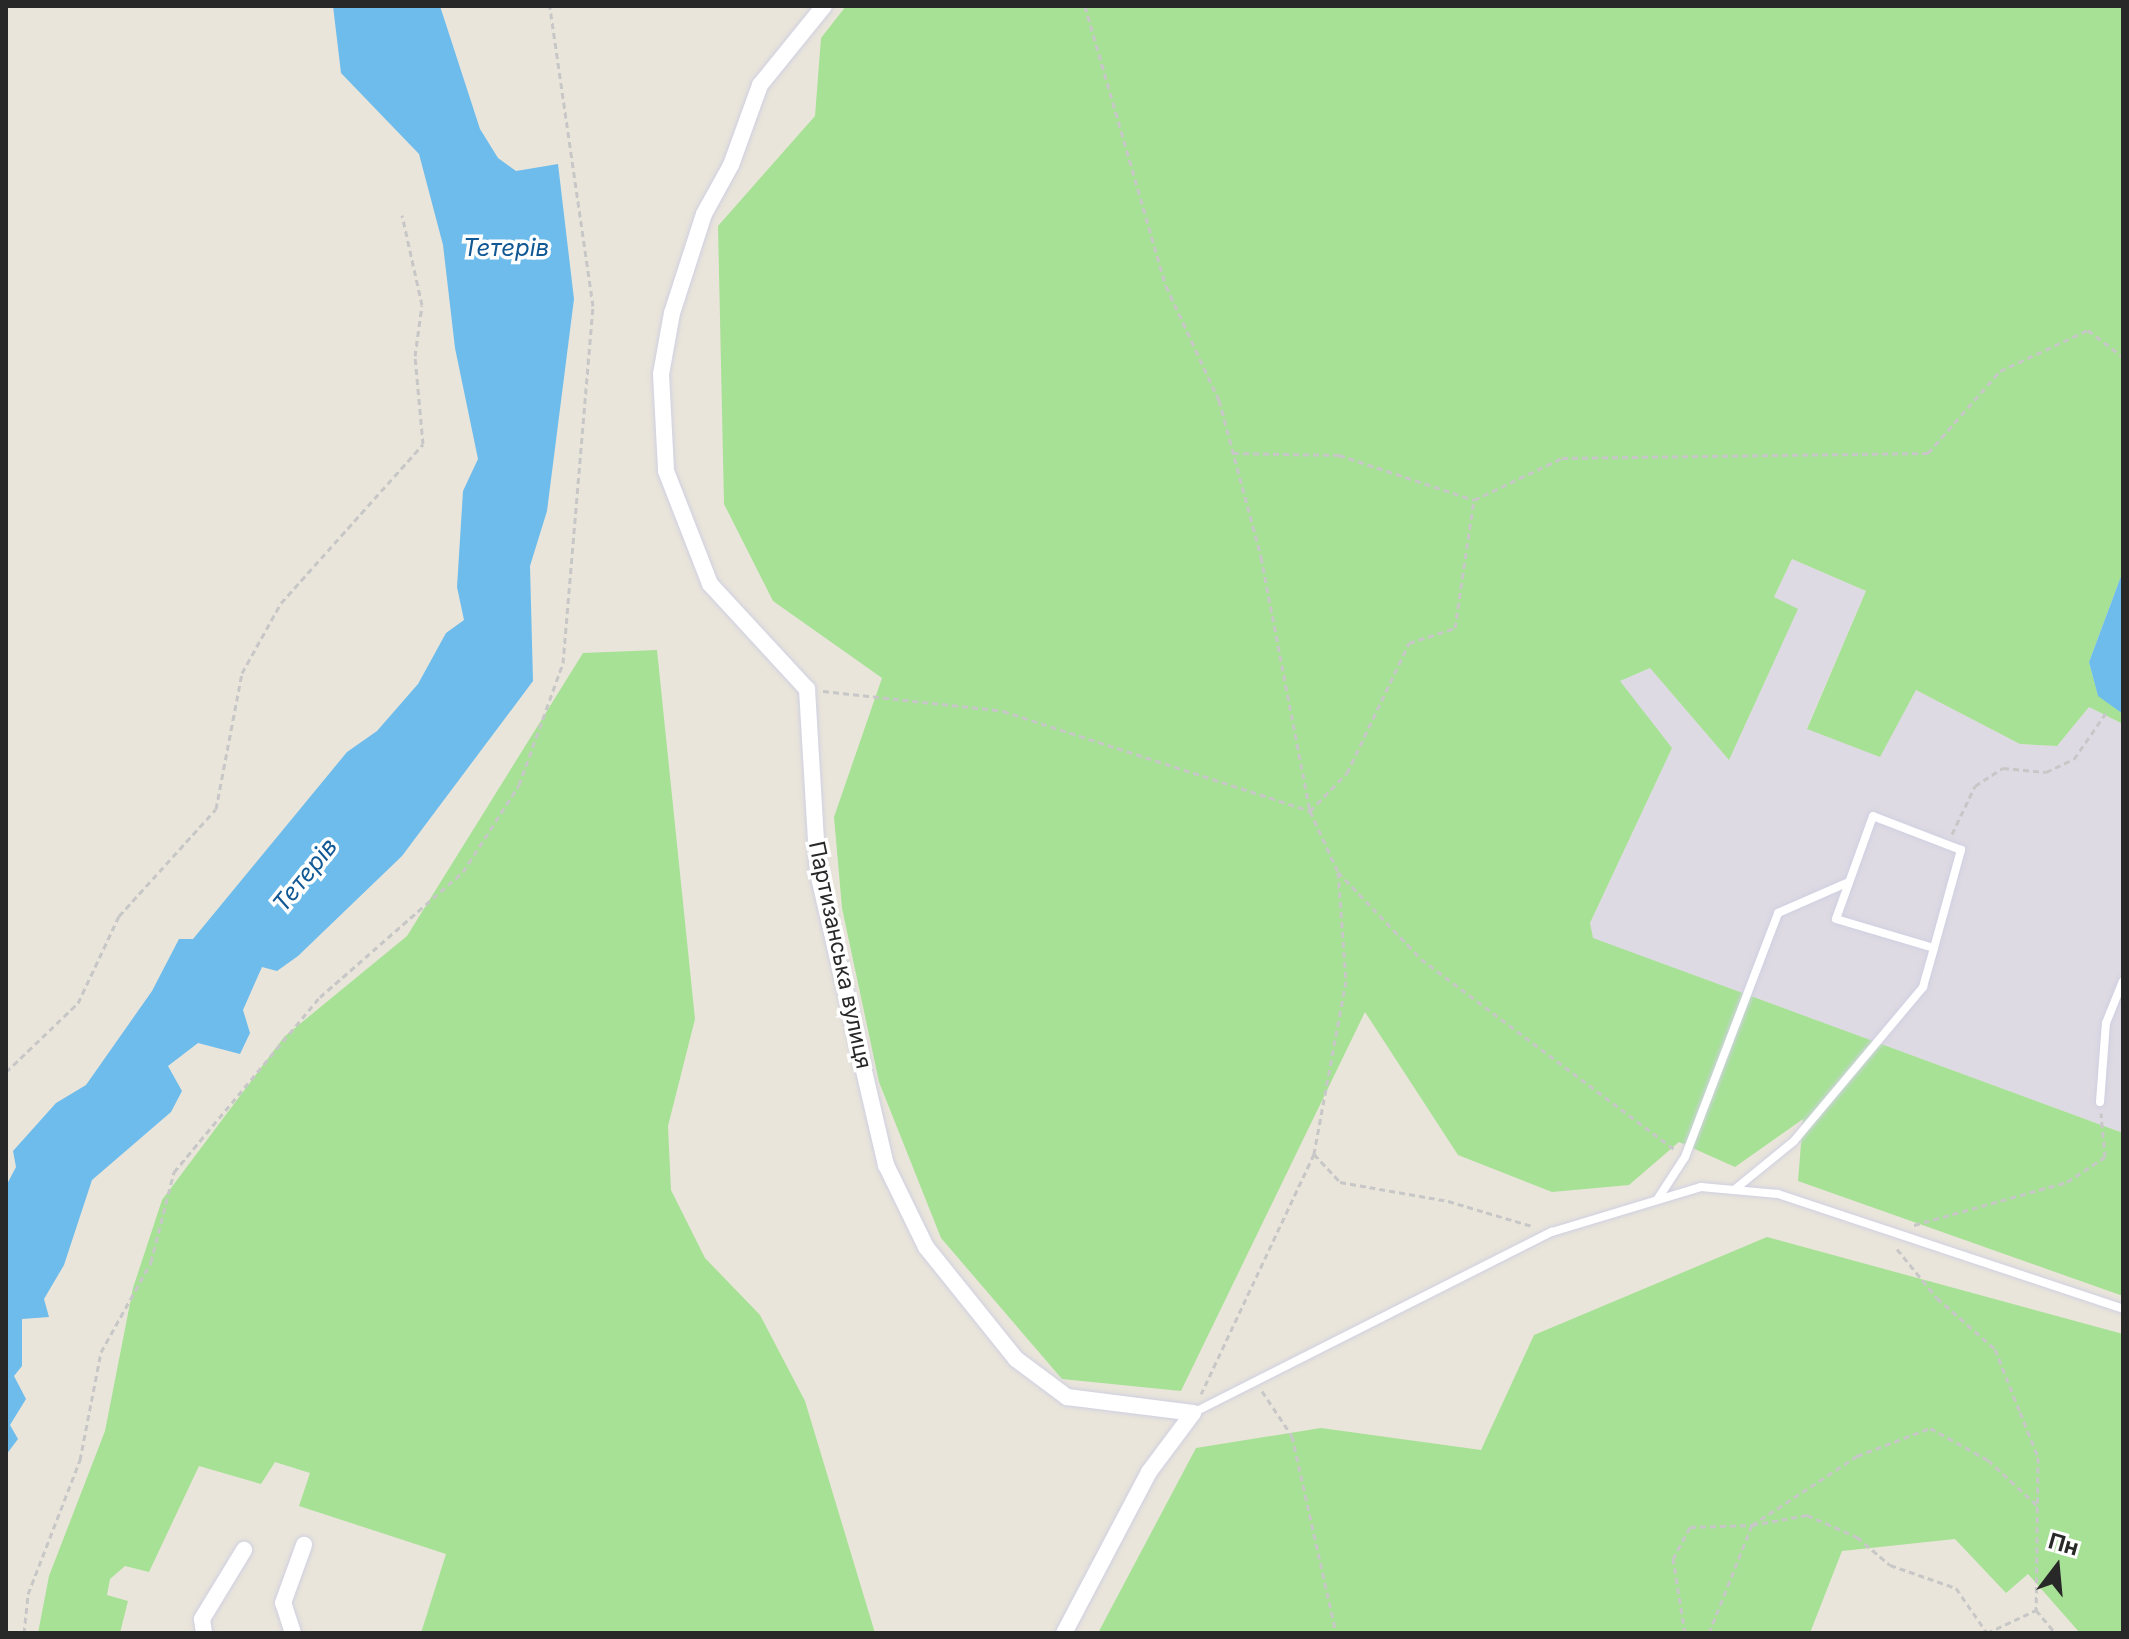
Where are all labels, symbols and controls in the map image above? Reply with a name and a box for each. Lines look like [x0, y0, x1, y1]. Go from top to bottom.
water label: Тетерів [463, 234, 549, 262]
water label: Тетерів [267, 832, 343, 918]
street label: Партизанська вулиця [803, 839, 877, 1071]
north arrow [2017, 1527, 2097, 1607]
text: Пн [2046, 1527, 2082, 1561]

